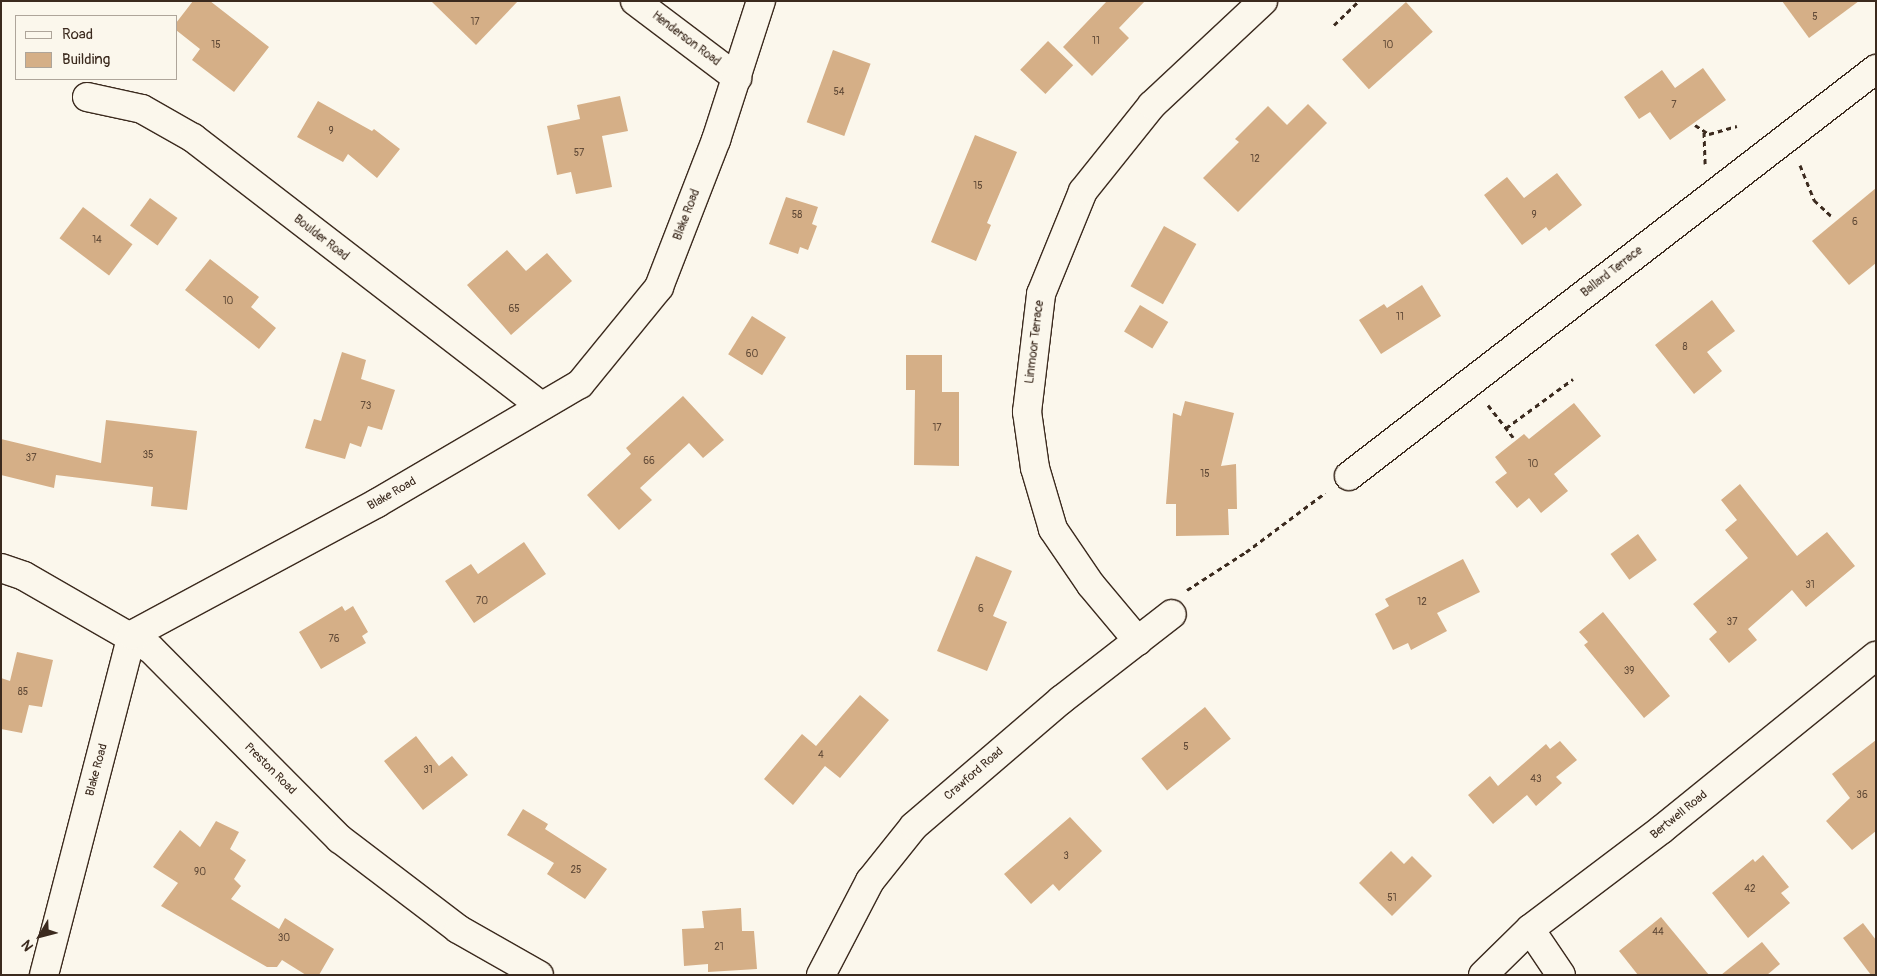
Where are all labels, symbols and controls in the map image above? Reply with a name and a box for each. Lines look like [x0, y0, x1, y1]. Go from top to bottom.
street label: Henderson Road [649, 9, 723, 69]
house number: 5 [1812, 12, 1818, 24]
legend [15, 15, 178, 80]
house number: 17 [470, 17, 480, 29]
text: Road [62, 25, 93, 44]
house number: 11 [1092, 36, 1100, 48]
house number: 15 [211, 40, 221, 52]
house number: 10 [1383, 40, 1393, 52]
text: Building [62, 50, 110, 69]
house number: 54 [833, 87, 845, 99]
house number: 7 [1671, 100, 1677, 112]
house number: 9 [328, 126, 334, 138]
house number: 57 [574, 148, 584, 160]
house number: 12 [1250, 154, 1260, 166]
house number: 15 [973, 181, 983, 193]
street label: Blake Road [671, 187, 703, 243]
house number: 58 [792, 210, 802, 222]
house number: 9 [1531, 210, 1537, 222]
street label: Boulder Road [291, 212, 351, 264]
house number: 6 [1852, 217, 1858, 229]
house number: 14 [92, 235, 102, 247]
street label: Ballard Terrace [1578, 243, 1646, 301]
house number: 10 [223, 296, 233, 308]
street label: Linmoor Terrace [1023, 299, 1047, 385]
house number: 65 [508, 304, 520, 316]
house number: 11 [1396, 312, 1404, 324]
house number: 8 [1682, 342, 1688, 354]
house number: 60 [746, 349, 758, 361]
house number: 73 [361, 401, 371, 413]
house number: 17 [932, 423, 942, 435]
house number: 35 [143, 450, 153, 462]
house number: 37 [26, 453, 36, 465]
house number: 66 [643, 456, 655, 468]
house number: 10 [1528, 459, 1538, 471]
house number: 15 [1200, 469, 1210, 481]
street label: Blake Road [365, 474, 419, 514]
house number: 31 [1805, 580, 1815, 592]
house number: 70 [476, 596, 488, 608]
house number: 12 [1417, 597, 1427, 609]
house number: 6 [978, 604, 984, 616]
house number: 37 [1727, 617, 1737, 629]
house number: 76 [328, 634, 340, 646]
house number: 39 [1624, 666, 1634, 678]
house number: 85 [18, 687, 28, 699]
street label: Preston Road [241, 740, 299, 798]
street label: Blake Road [83, 742, 111, 798]
house number: 5 [1183, 742, 1189, 754]
street label: Crawford Road [942, 745, 1006, 803]
house number: 4 [818, 750, 824, 762]
house number: 31 [423, 765, 433, 777]
house number: 43 [1530, 774, 1542, 786]
street label: Bertwell Road [1648, 788, 1710, 842]
house number: 36 [1856, 790, 1868, 802]
house number: 3 [1063, 851, 1069, 863]
house number: 25 [570, 865, 582, 877]
house number: 90 [194, 867, 206, 879]
house number: 42 [1744, 884, 1756, 896]
house number: 51 [1387, 893, 1397, 905]
north arrow [15, 911, 65, 961]
house number: 44 [1652, 927, 1664, 939]
house number: 30 [278, 933, 290, 945]
text: N [18, 936, 37, 954]
house number: 21 [714, 942, 724, 954]

